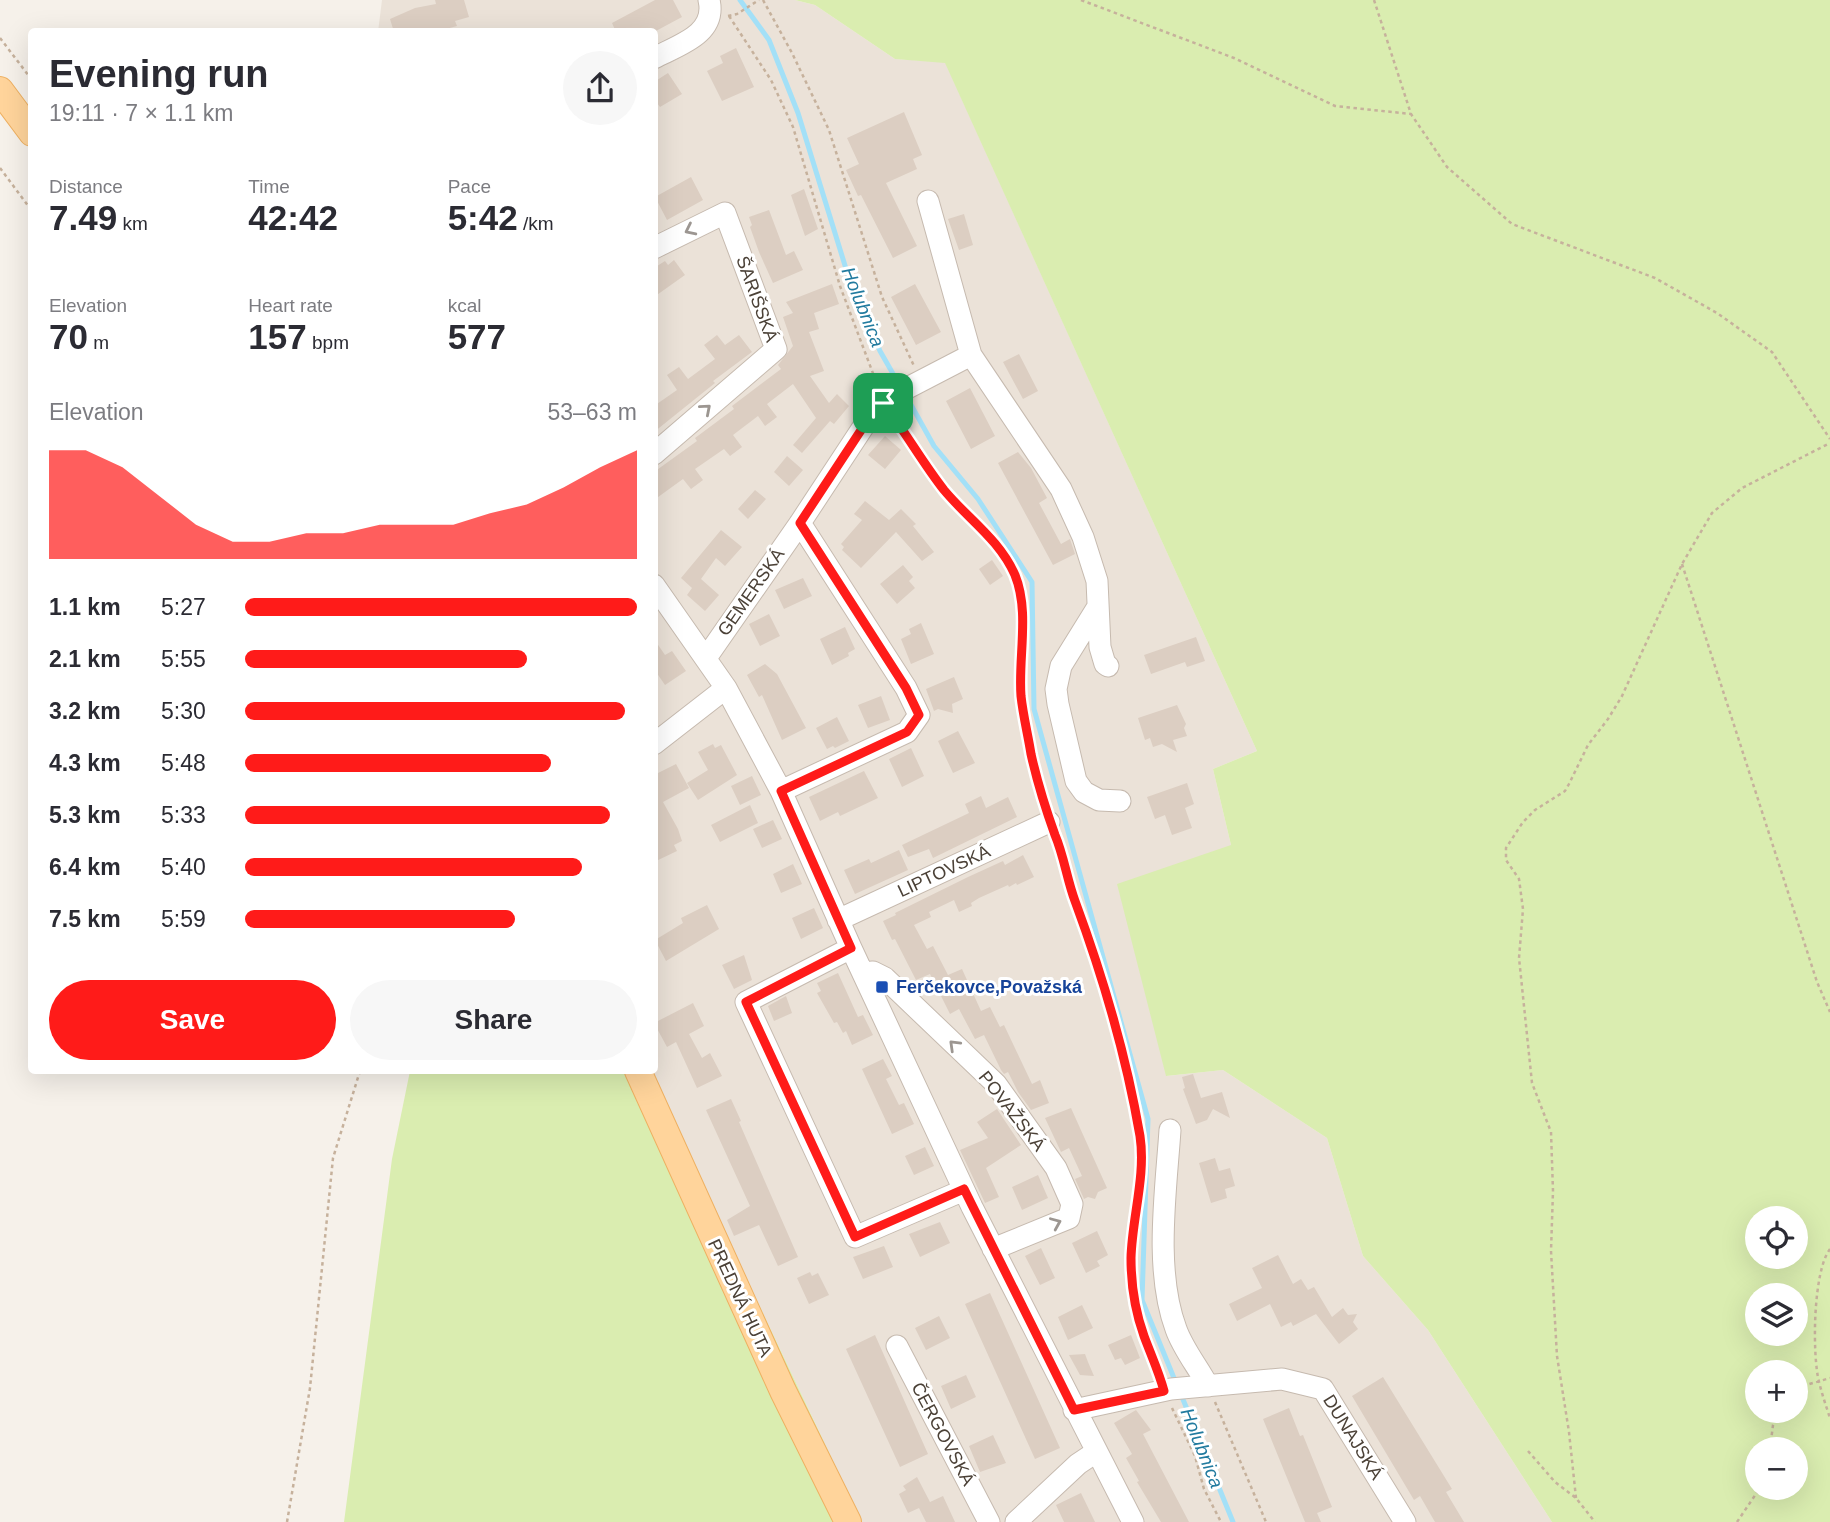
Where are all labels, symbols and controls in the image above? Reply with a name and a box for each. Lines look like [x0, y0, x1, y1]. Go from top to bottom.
button: share [563, 51, 637, 125]
text: Evening run [49, 53, 269, 95]
text: 19:11 · 7 × 1.1 km [49, 100, 233, 126]
text: Distance [49, 176, 123, 197]
text: Time [248, 176, 290, 197]
text: Pace [448, 176, 491, 197]
text: 7.49 [49, 198, 117, 237]
text: 42:42 [248, 198, 338, 237]
text: 5:42 [448, 198, 518, 237]
text: km [117, 213, 148, 234]
text: /km [518, 213, 554, 234]
one-way arrow [685, 222, 697, 236]
street label: ŠARIŠSKÁ [732, 253, 783, 345]
water label: Holubnica [837, 264, 889, 350]
text: Elevation [49, 295, 127, 316]
text: Heart rate [248, 295, 333, 316]
text: kcal [448, 295, 481, 316]
text: 70 [49, 317, 88, 356]
text: 157 [248, 317, 307, 356]
text: 577 [448, 317, 506, 356]
text: m [88, 332, 109, 353]
text: bpm [307, 332, 349, 353]
pin [853, 373, 913, 433]
icon: arrive [864, 384, 902, 422]
text: Elevation [49, 399, 144, 425]
text: 53–63 m [547, 399, 637, 425]
one-way arrow [698, 405, 711, 417]
street label: GEMERSKÁ [714, 544, 788, 640]
text: 1.1 km [49, 594, 121, 620]
text: 5:27 [161, 594, 206, 620]
text: 2.1 km [49, 646, 121, 672]
text: 5:55 [161, 646, 206, 672]
text: 3.2 km [49, 698, 121, 724]
text: 5:30 [161, 698, 206, 724]
text: 4.3 km [49, 750, 121, 776]
text: 5:48 [161, 750, 206, 776]
text: 5.3 km [49, 802, 121, 828]
text: 5:33 [161, 802, 206, 828]
street label: LIPTOVSKÁ [895, 841, 993, 901]
text: 6.4 km [49, 854, 121, 880]
text: 5:40 [161, 854, 206, 880]
text: 7.5 km [49, 906, 121, 932]
text: 5:59 [161, 906, 206, 932]
place label: Ferčekovce,Považská [896, 977, 1083, 997]
marker: Ferčekovce,Považská [874, 979, 890, 995]
button: Save [49, 980, 336, 1060]
button: Share [350, 980, 637, 1060]
one-way arrow [949, 1040, 962, 1053]
street label: POVAŽSKÁ [975, 1067, 1049, 1155]
map controls [1745, 1206, 1808, 1500]
button: locate [1745, 1206, 1808, 1269]
one-way arrow [1049, 1217, 1062, 1231]
street label: PREDNÁ HUTA [704, 1236, 776, 1360]
button: layers [1745, 1283, 1808, 1346]
button: + [1745, 1360, 1808, 1423]
street label: ČERGOVSKÁ [907, 1378, 979, 1489]
street label: DUNAJSKÁ [1319, 1391, 1387, 1483]
water label: Holubnica [1176, 1405, 1228, 1491]
button: − [1745, 1437, 1808, 1500]

